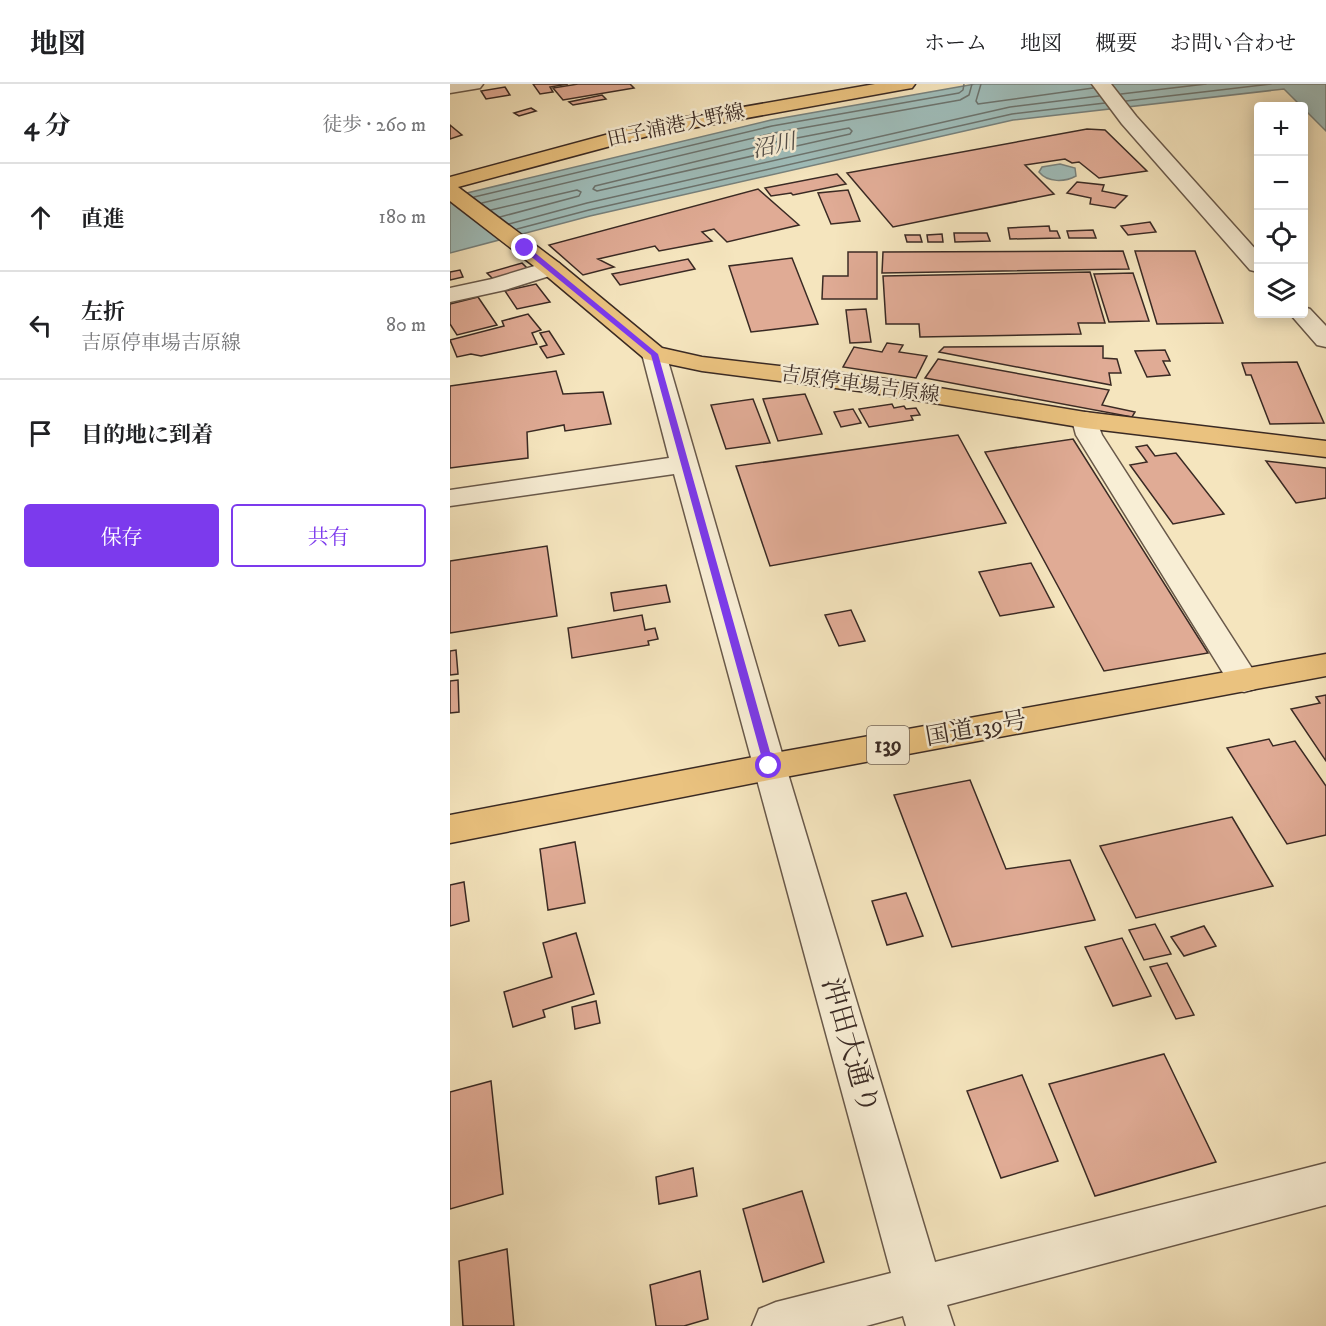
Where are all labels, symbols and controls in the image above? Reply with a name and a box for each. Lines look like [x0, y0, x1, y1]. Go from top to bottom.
text: 地図 [30, 27, 86, 62]
text: ホーム [924, 31, 987, 57]
text: 地図 [1020, 31, 1062, 57]
text: 概要 [1095, 31, 1137, 57]
text: お問い合わせ [1170, 31, 1296, 57]
street label: 田子浦港大野線 [605, 99, 747, 153]
map controls [1254, 102, 1308, 318]
button: + [1254, 102, 1308, 156]
text: 4 分 [24, 110, 71, 143]
text: 徒歩 · 260 m [322, 113, 426, 138]
water label: 沼川 [750, 128, 800, 164]
button: − [1254, 156, 1308, 210]
icon: ahead [24, 201, 57, 234]
text: 180 m [379, 205, 426, 230]
text: 直進 [81, 206, 125, 233]
button: locate [1254, 210, 1308, 264]
route end [511, 234, 537, 260]
button: layers [1254, 264, 1308, 318]
text: 左折 [81, 299, 125, 326]
icon: left [24, 309, 57, 342]
text: 80 m [386, 313, 426, 338]
text: 吉原停車場吉原線 [81, 331, 241, 356]
street label: 吉原停車場吉原線 [779, 361, 941, 409]
icon: arrive [24, 417, 57, 450]
text: 目的地に到着 [81, 422, 213, 449]
button: 保存 [24, 504, 219, 567]
button: 共有 [231, 504, 426, 567]
street label: 国道139号 [923, 705, 1029, 753]
road number: 139 [867, 726, 909, 764]
route start [755, 752, 781, 778]
street label: 沖田大通り [814, 974, 886, 1118]

